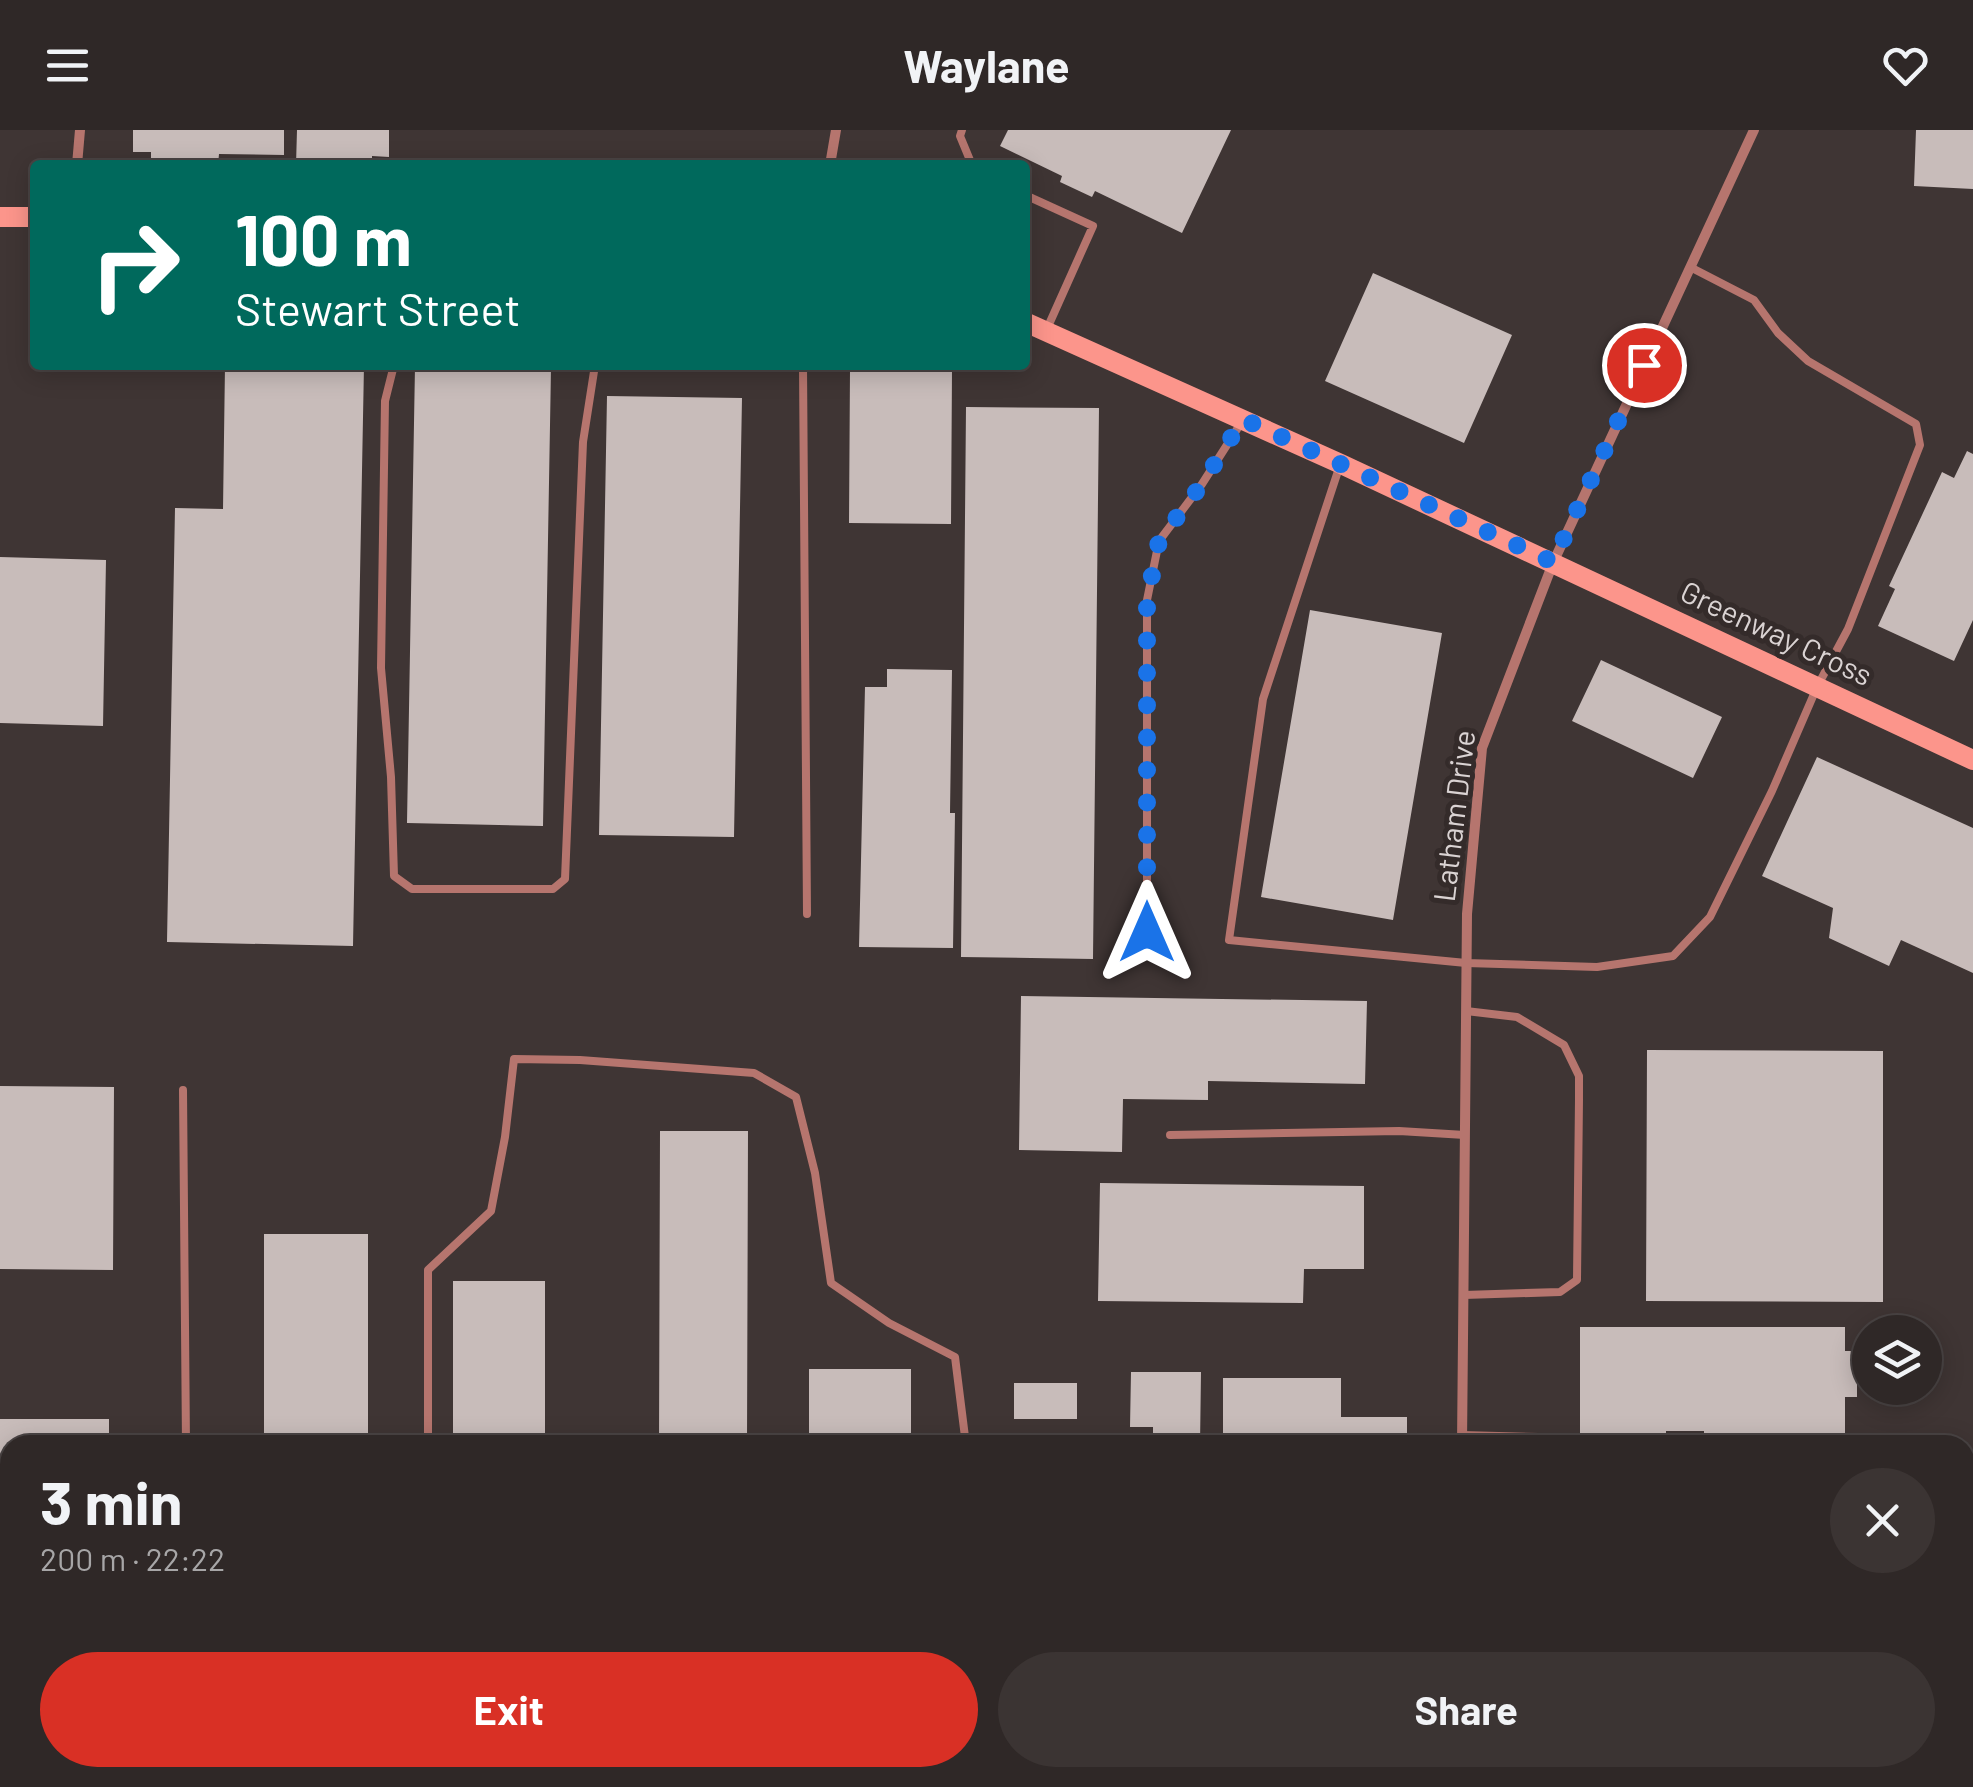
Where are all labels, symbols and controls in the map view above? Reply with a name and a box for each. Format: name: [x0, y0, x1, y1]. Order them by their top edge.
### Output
icon: menu: [40, 38, 95, 93]
text: Waylane: [903, 38, 1070, 92]
icon: heart: [1878, 38, 1933, 93]
text: 100 m: [235, 196, 412, 280]
icon: right: [70, 200, 200, 330]
text: Stewart Street: [235, 281, 521, 335]
pin: [1602, 323, 1687, 408]
icon: arrive: [1617, 338, 1672, 393]
street label: Greenway Cross: [1675, 572, 1878, 692]
street label: Latham Drive: [1425, 728, 1481, 903]
position arrow: [1095, 880, 1199, 984]
map controls: [1852, 1315, 1942, 1405]
button: layers: [1852, 1315, 1942, 1405]
text: 3 min: [40, 1465, 183, 1537]
button: close: [1830, 1468, 1935, 1573]
text: 200 m · 22:22: [40, 1539, 225, 1577]
button: Exit: [40, 1652, 978, 1767]
button: Share: [998, 1652, 1935, 1767]

